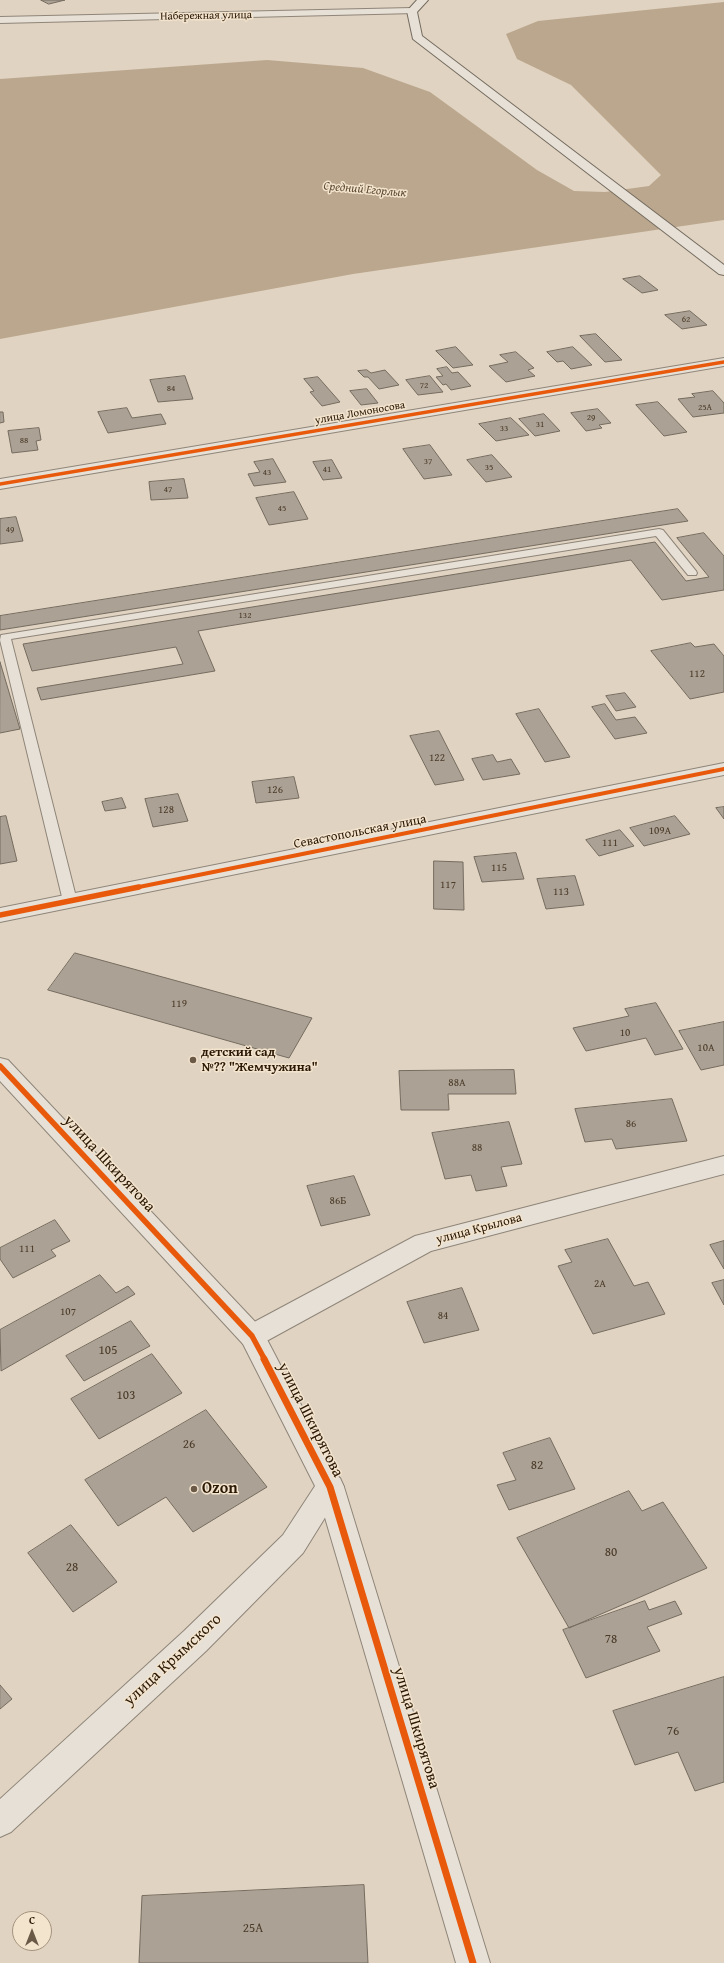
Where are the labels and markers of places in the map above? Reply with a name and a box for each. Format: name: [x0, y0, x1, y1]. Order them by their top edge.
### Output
place label: детский сад №?? "Жемчужина": [201, 1045, 318, 1076]
marker: детский сад №?? "Жемчужина": [188, 1055, 198, 1065]
place label: Ozon: [202, 1479, 238, 1499]
marker: Ozon: [189, 1484, 199, 1494]

